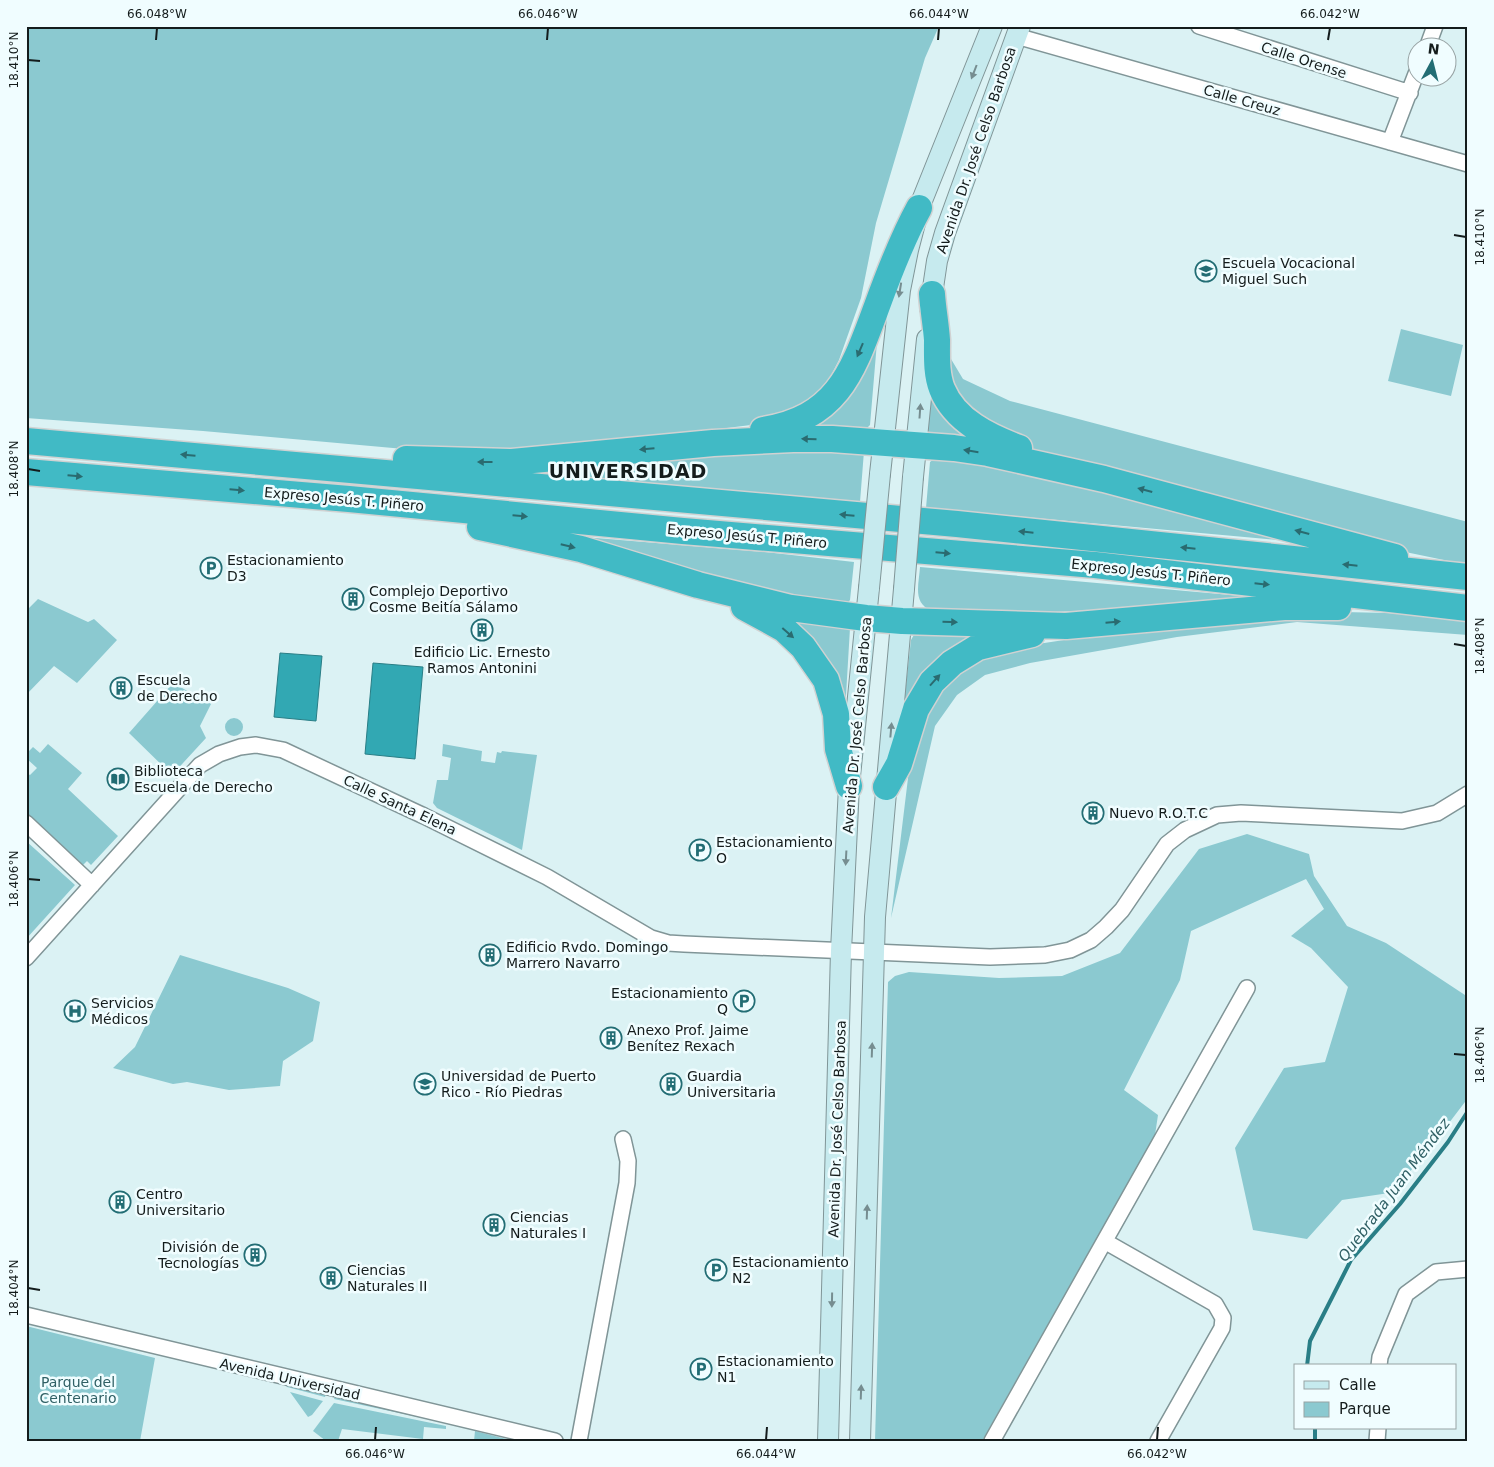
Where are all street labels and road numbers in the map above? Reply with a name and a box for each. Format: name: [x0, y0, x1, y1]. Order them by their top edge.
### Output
street label: Calle Orense: [1259, 39, 1349, 81]
street label: Avenida Dr. José Celso Barbosa: [933, 45, 1019, 255]
street label: Calle Creuz: [1202, 81, 1282, 119]
street label: Expreso Jesús T. Piñero: [263, 484, 425, 514]
street label: Expreso Jesús T. Piñero: [666, 521, 828, 551]
street label: Expreso Jesús T. Piñero: [1070, 556, 1232, 588]
street label: Avenida Dr. José Celso Barbosa: [840, 616, 874, 834]
street label: Calle Santa Elena: [341, 772, 459, 838]
street label: Avenida Dr. José Celso Barbosa: [825, 1020, 849, 1238]
street label: Avenida Universidad: [218, 1355, 362, 1403]

